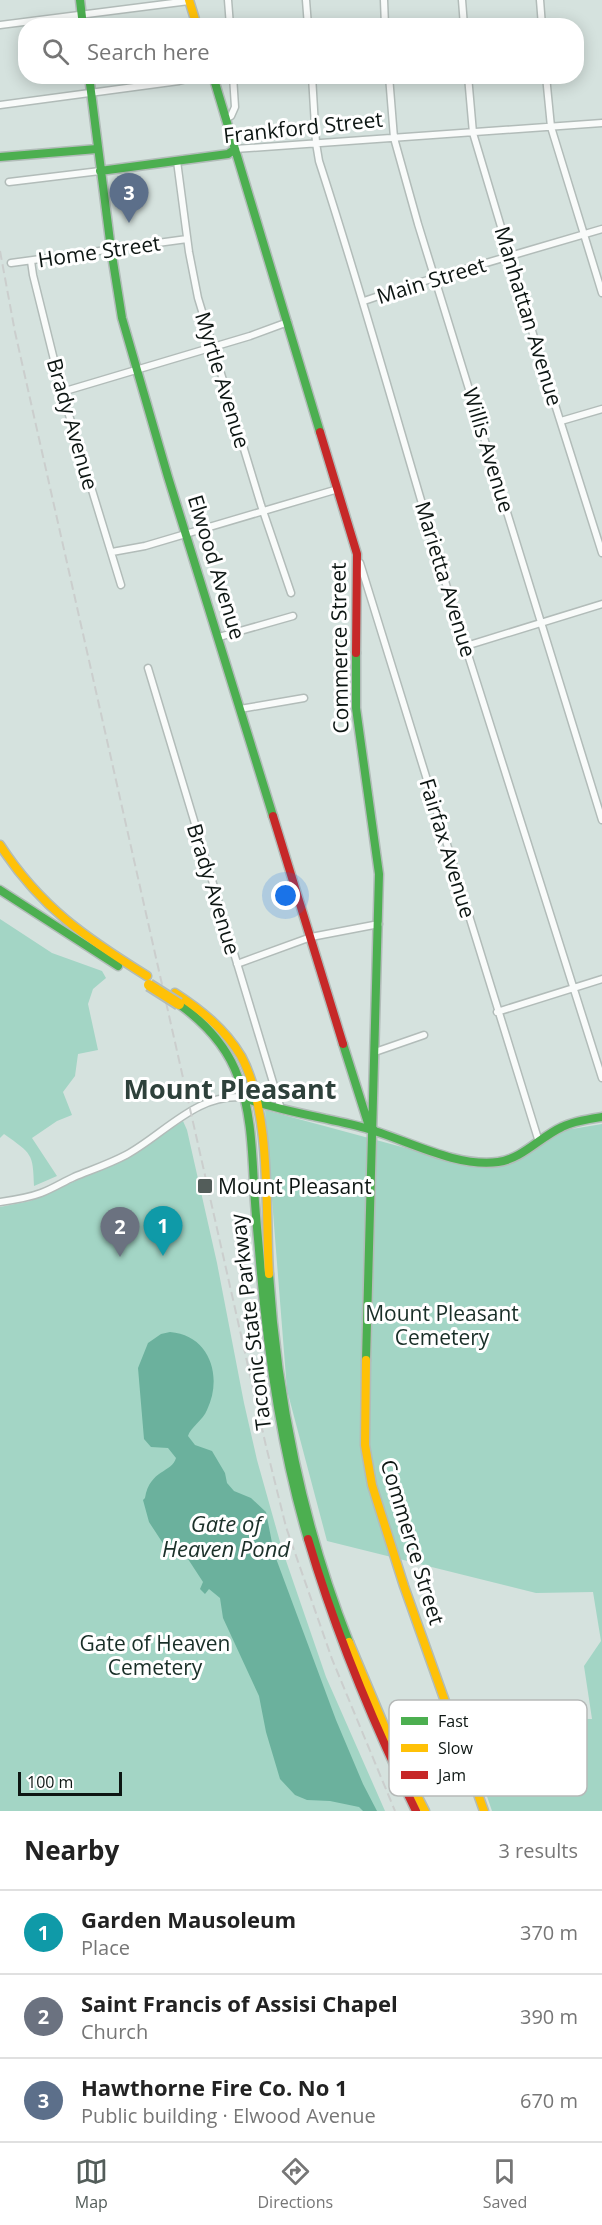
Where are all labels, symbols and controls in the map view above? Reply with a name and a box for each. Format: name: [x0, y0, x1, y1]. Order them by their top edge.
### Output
search box: [18, 18, 584, 84]
icon: search: [39, 35, 72, 68]
text: Search here: [87, 36, 210, 66]
street label: Frankford Street: [222, 105, 384, 149]
pin: 3: [110, 174, 148, 223]
street label: Manhattan Avenue: [488, 223, 570, 409]
street label: Home Street: [36, 229, 162, 273]
street label: Main Street: [373, 250, 489, 310]
street label: Myrtle Avenue: [189, 308, 257, 452]
street label: Brady Avenue: [41, 355, 105, 493]
street label: Willis Avenue: [457, 384, 521, 516]
street label: Elwood Avenue: [182, 491, 252, 643]
street label: Marietta Avenue: [409, 498, 483, 660]
street label: Commerce Street: [324, 562, 354, 734]
street label: Fairfax Avenue: [413, 775, 483, 921]
street label: Brady Avenue: [181, 820, 247, 958]
your location: [271, 881, 300, 910]
district label: Mount Pleasant: [123, 1070, 337, 1107]
place label: Mount Pleasant: [218, 1172, 372, 1200]
marker: Mount Pleasant: [196, 1177, 214, 1195]
pin: 1: [144, 1206, 182, 1256]
pin: 2: [100, 1208, 140, 1257]
street label: Taconic State Parkway: [223, 1212, 277, 1432]
park label: Mount Pleasant Cemetery: [365, 1299, 519, 1351]
street label: Commerce Street: [375, 1456, 451, 1628]
water label: Gate of Heaven Pond: [162, 1508, 291, 1563]
park label: Gate of Heaven Cemetery: [80, 1629, 230, 1681]
legend: [389, 1700, 587, 1796]
text: Fast: [438, 1710, 469, 1732]
text: Slow: [438, 1737, 473, 1759]
text: Jam: [436, 1764, 466, 1786]
scale bar: [18, 1769, 122, 1796]
text: 100 m: [27, 1771, 73, 1793]
text: Nearby: [24, 1832, 119, 1868]
text: 3 results: [498, 1837, 578, 1864]
text: Garden Mausoleum: [81, 1904, 296, 1934]
text: 1: [38, 1919, 49, 1946]
text: 370 m: [520, 1919, 578, 1946]
text: Place: [81, 1934, 130, 1961]
text: Saint Francis of Assisi Chapel: [81, 1988, 398, 2018]
text: 2: [38, 2003, 49, 2030]
text: 390 m: [520, 2003, 578, 2030]
text: Church: [81, 2018, 148, 2045]
text: Hawthorne Fire Co. No 1: [81, 2072, 348, 2102]
text: 3: [38, 2087, 49, 2114]
text: 670 m: [520, 2087, 578, 2114]
text: Public building · Elwood Avenue: [81, 2102, 376, 2129]
tab: Map: [75, 2155, 108, 2213]
tab: Directions: [257, 2155, 333, 2213]
tab: Saved: [483, 2155, 527, 2213]

